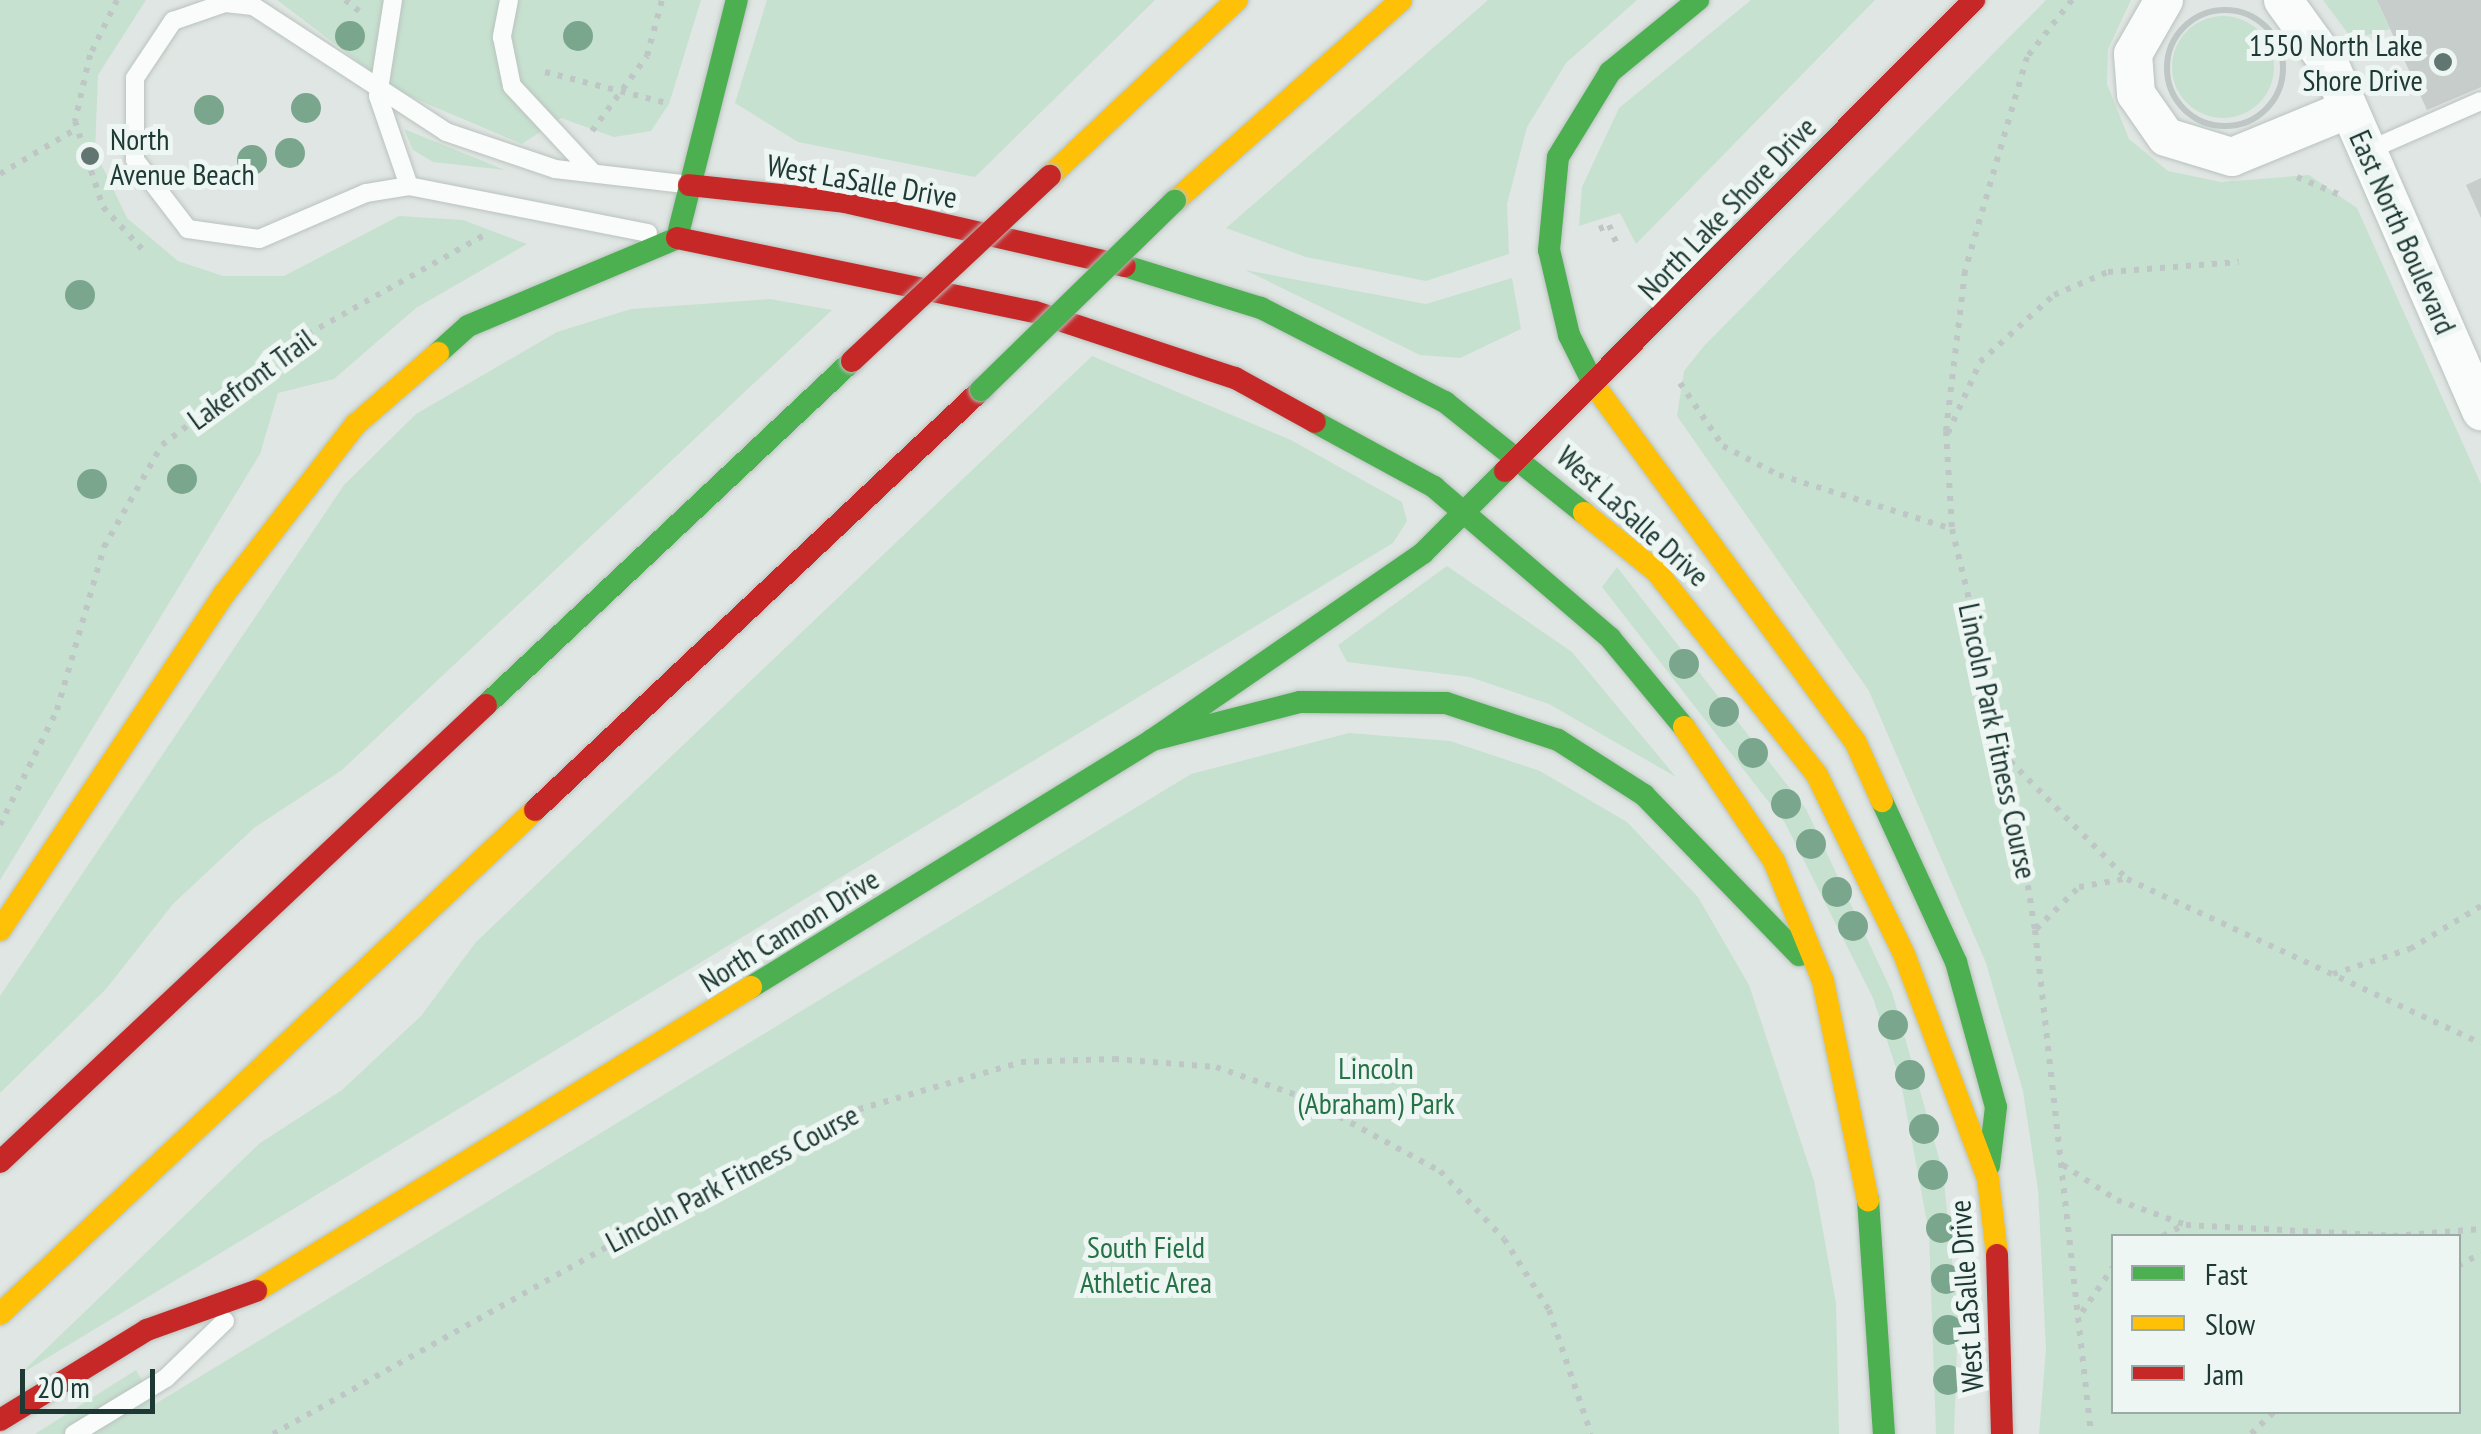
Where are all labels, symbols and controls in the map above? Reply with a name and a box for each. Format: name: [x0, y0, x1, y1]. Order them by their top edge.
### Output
place label: 1550 North Lake Shore Drive: [2249, 27, 2423, 98]
marker: 1550 North Lake Shore Drive: [2432, 51, 2454, 73]
street label: North Lake Shore Drive: [1631, 109, 1823, 307]
place label: North Avenue Beach: [110, 121, 255, 192]
street label: East North Boulevard: [2342, 125, 2464, 339]
marker: North Avenue Beach: [79, 145, 101, 167]
street label: West LaSalle Drive: [764, 147, 960, 215]
street label: Lakefront Trail: [180, 321, 322, 437]
street label: West LaSalle Drive: [1549, 438, 1717, 594]
street label: Lincoln Park Fitness Course: [1951, 599, 2045, 883]
street label: North Cannon Drive: [693, 861, 885, 999]
park label: Lincoln (Abraham) Park: [1297, 1050, 1455, 1120]
street label: Lincoln Park Fitness Course: [599, 1096, 865, 1260]
street label: West LaSalle Drive: [1941, 1199, 1991, 1393]
park label: South Field Athletic Area: [1079, 1229, 1213, 1300]
legend: [2111, 1234, 2461, 1414]
text: Fast: [2205, 1254, 2248, 1293]
text: Slow: [2205, 1304, 2255, 1343]
scale bar: [25, 1349, 160, 1411]
text: Jam: [2205, 1354, 2244, 1393]
text: 20 m: [37, 1367, 90, 1406]

